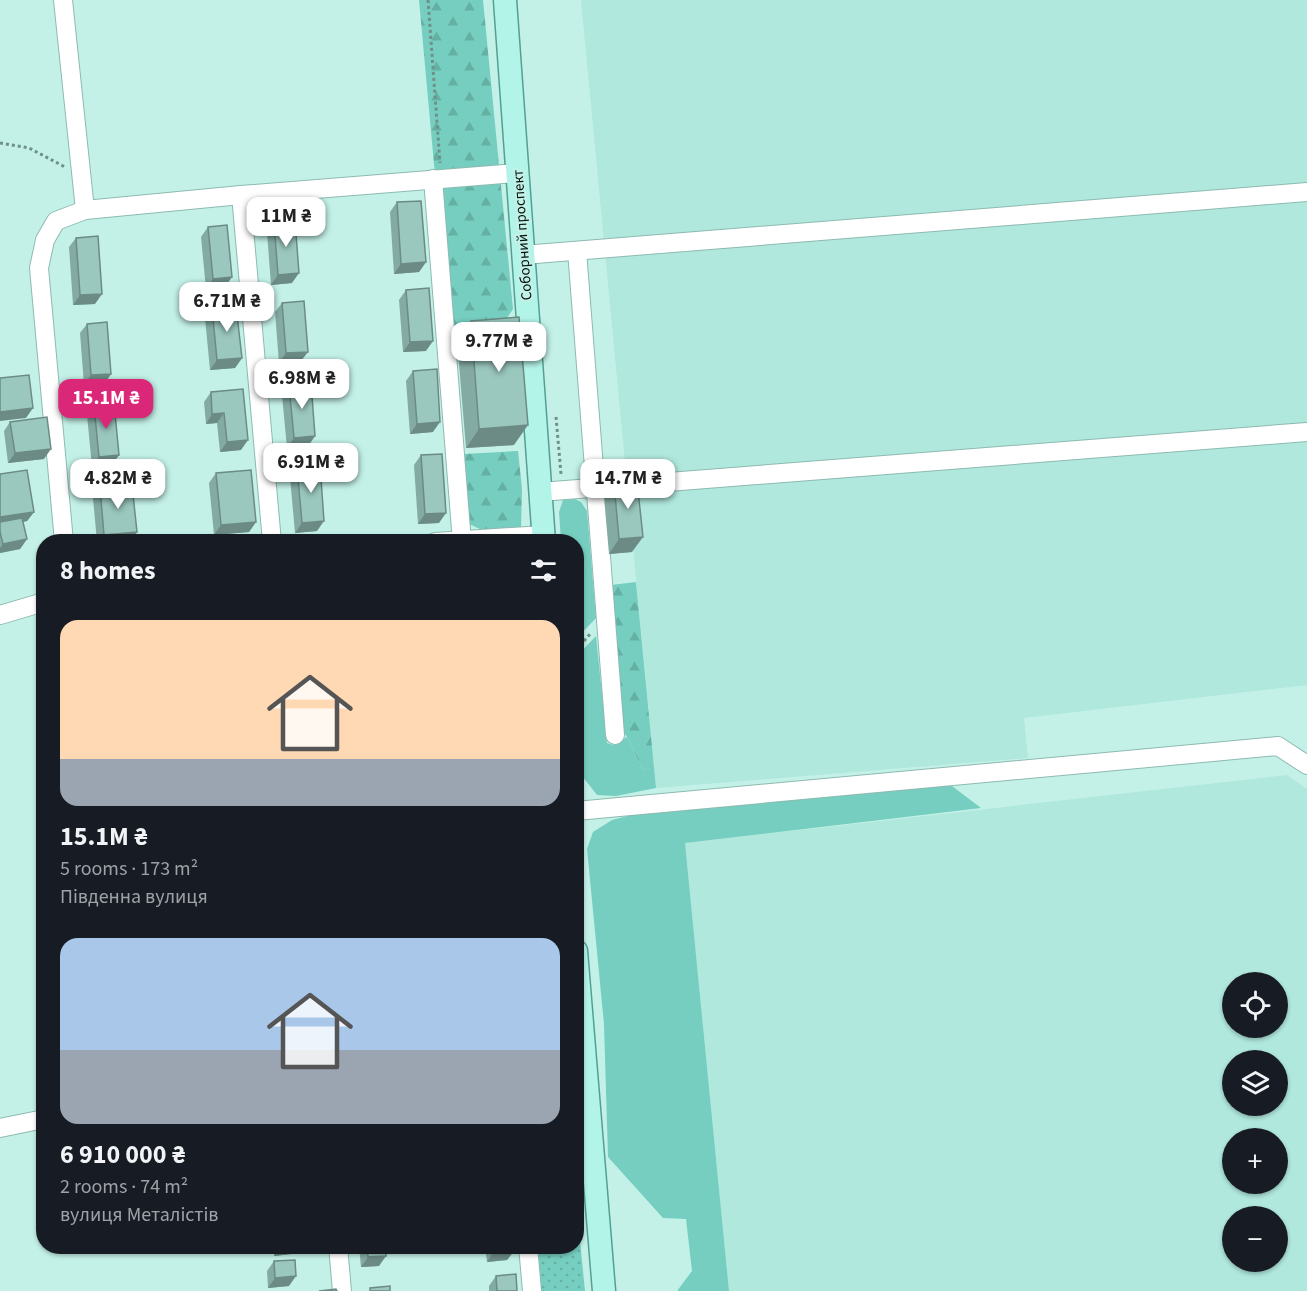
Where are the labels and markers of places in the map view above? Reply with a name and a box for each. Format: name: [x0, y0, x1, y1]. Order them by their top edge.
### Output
pin: 11M ₴: [244, 197, 328, 248]
pin: 6.71M ₴: [172, 282, 282, 333]
pin: 9.77M ₴: [444, 322, 554, 373]
pin: 6.98M ₴: [247, 359, 357, 410]
pin: 15.1M ₴: [51, 379, 161, 430]
pin: 6.91M ₴: [256, 443, 366, 494]
pin: 4.82M ₴: [63, 459, 173, 510]
pin: 14.7M ₴: [573, 459, 683, 510]

